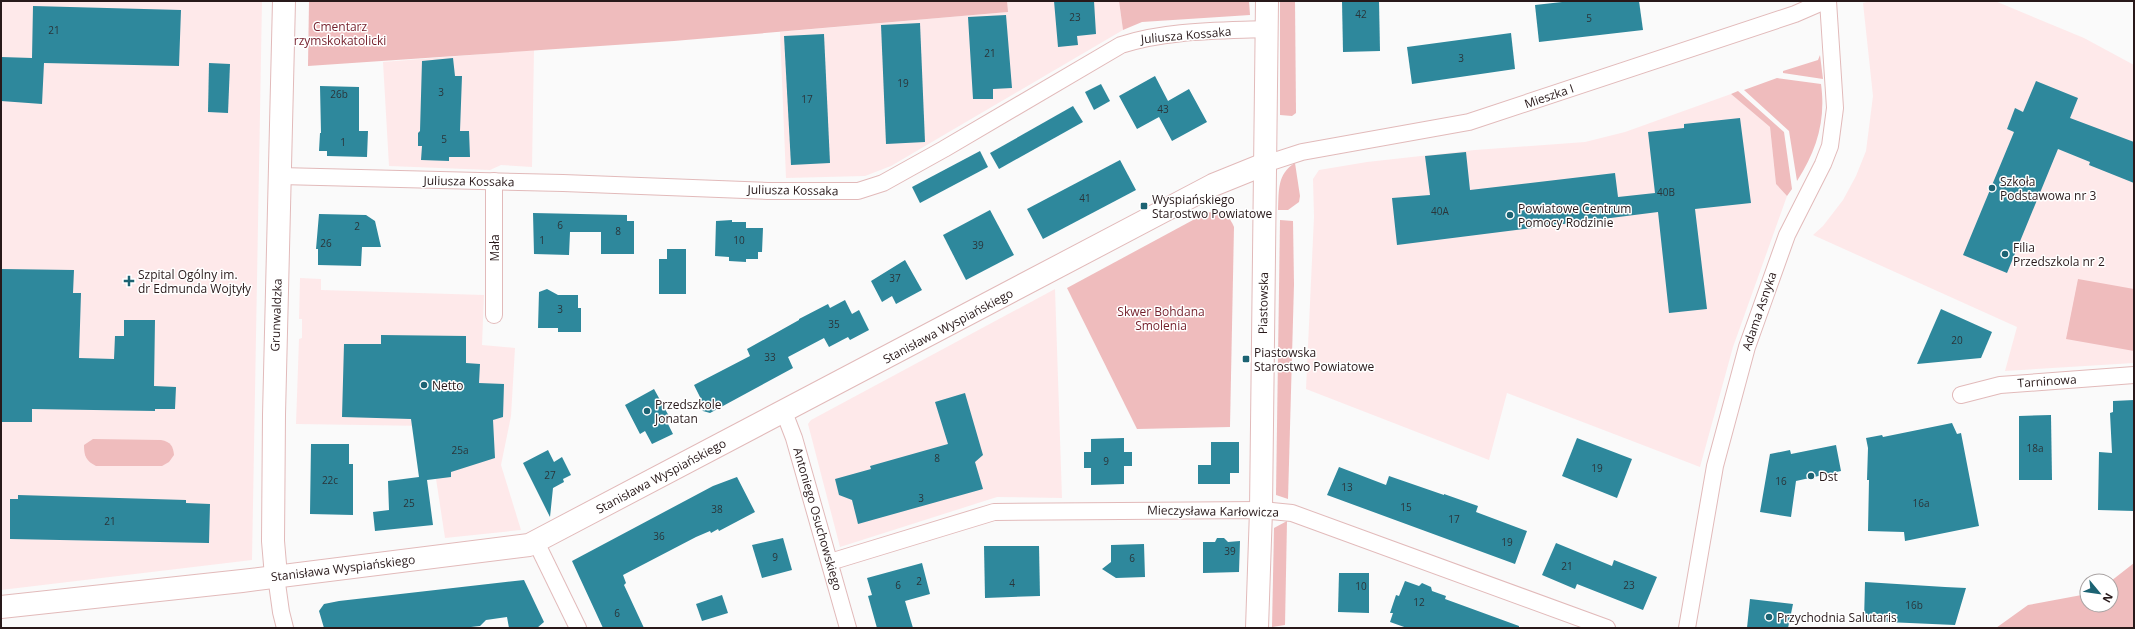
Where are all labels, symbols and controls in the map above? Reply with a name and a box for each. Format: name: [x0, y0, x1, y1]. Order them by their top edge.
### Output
house number: 42: [1355, 7, 1367, 21]
house number: 23: [1069, 10, 1081, 24]
house number: 5: [1586, 11, 1592, 25]
park label: Cmentarz rzymskokatolicki: [294, 18, 386, 49]
house number: 21: [48, 23, 60, 37]
street label: Juliusza Kossaka: [1139, 23, 1232, 48]
house number: 21: [984, 46, 996, 60]
house number: 3: [1458, 51, 1464, 65]
house number: 19: [897, 76, 909, 90]
street label: Mieszka I: [1522, 80, 1576, 112]
house number: 3: [438, 85, 444, 99]
house number: 26b: [330, 87, 348, 101]
house number: 17: [801, 92, 813, 106]
house number: 43: [1157, 102, 1169, 116]
house number: 5: [441, 132, 447, 146]
house number: 1: [340, 135, 346, 149]
street label: Juliusza Kossaka: [422, 172, 515, 190]
place label: Szkoła Podstawowa nr 3: [2000, 173, 2096, 204]
street label: Juliusza Kossaka: [746, 181, 839, 199]
marker: Szkoła Podstawowa nr 3: [1987, 183, 1997, 193]
house number: 40B: [1657, 185, 1675, 199]
house number: 41: [1079, 191, 1091, 205]
place label: Wyspiańskiego Starostwo Powiatowe: [1152, 191, 1273, 222]
place label: Powiatowe Centrum Pomocy Rodzinie: [1518, 200, 1631, 231]
marker: Wyspiańskiego Starostwo Powiatowe: [1139, 201, 1149, 211]
house number: 40A: [1431, 204, 1450, 218]
marker: Powiatowe Centrum Pomocy Rodzinie: [1505, 210, 1515, 220]
house number: 6: [557, 218, 563, 232]
house number: 2: [354, 219, 360, 233]
house number: 8: [615, 224, 621, 238]
house number: 1: [539, 233, 545, 247]
house number: 10: [733, 233, 745, 247]
street label: Mała: [486, 234, 503, 262]
house number: 26: [320, 236, 332, 250]
house number: 39: [972, 238, 984, 252]
place label: Filia Przedszkola nr 2: [2013, 239, 2105, 270]
marker: Filia Przedszkola nr 2: [2000, 249, 2010, 259]
place label: Szpital Ogólny im. dr Edmunda Wojtyły: [138, 266, 252, 297]
street label: Adama Asnyka: [1738, 269, 1780, 353]
house number: 37: [889, 271, 901, 285]
street label: Piastowska: [1254, 272, 1272, 334]
marker: Szpital Ogólny im. dr Edmunda Wojtyły: [123, 275, 135, 287]
street label: Grunwaldzka: [266, 278, 286, 352]
street label: Stanisława Wyspiańskiego: [880, 284, 1016, 368]
house number: 3: [557, 302, 563, 316]
park label: Skwer Bohdana Smolenia: [1117, 303, 1205, 334]
house number: 35: [828, 317, 840, 331]
house number: 20: [1951, 333, 1963, 347]
place label: Piastowska Starostwo Powiatowe: [1254, 344, 1375, 375]
house number: 33: [764, 350, 776, 364]
marker: Piastowska Starostwo Powiatowe: [1241, 354, 1251, 364]
street label: Tarninowa: [2017, 370, 2077, 392]
place label: Netto: [432, 377, 464, 394]
marker: Netto: [419, 380, 429, 390]
place label: Przedszkole Jonatan: [654, 396, 722, 427]
marker: Przedszkole Jonatan: [642, 406, 652, 416]
street label: Stanisława Wyspiańskiego: [593, 434, 729, 518]
house number: 18a: [2027, 441, 2044, 455]
house number: 25a: [452, 443, 469, 457]
street label: Antoniego Osuchowskiego: [789, 446, 847, 592]
house number: 8: [934, 451, 940, 465]
house number: 9: [1103, 454, 1109, 468]
house number: 19: [1591, 461, 1603, 475]
house number: 27: [544, 468, 556, 482]
place label: Dst: [1819, 468, 1838, 485]
marker: Dst: [1806, 471, 1816, 481]
house number: 22c: [322, 473, 338, 487]
house number: 16: [1775, 474, 1787, 488]
house number: 13: [1341, 480, 1353, 494]
house number: 3: [918, 491, 924, 505]
house number: 25: [403, 496, 415, 510]
house number: 16a: [1913, 496, 1930, 510]
house number: 15: [1400, 500, 1412, 514]
street label: Mieczysława Karłowicza: [1147, 501, 1279, 521]
house number: 38: [711, 502, 723, 516]
house number: 17: [1448, 512, 1460, 526]
house number: 21: [104, 514, 116, 528]
house number: 36: [653, 529, 665, 543]
house number: 19: [1501, 535, 1513, 549]
house number: 39: [1224, 544, 1236, 558]
house number: 9: [772, 550, 778, 564]
street label: Stanisława Wyspiańskiego: [270, 551, 416, 585]
house number: 6: [1129, 551, 1135, 565]
house number: 21: [1561, 559, 1573, 573]
north arrow: [2079, 573, 2119, 613]
house number: 2: [916, 574, 922, 588]
house number: 4: [1009, 576, 1015, 590]
house number: 6: [895, 578, 901, 592]
house number: 23: [1623, 578, 1635, 592]
house number: 10: [1355, 579, 1367, 593]
text: N: [2099, 591, 2117, 606]
house number: 12: [1413, 595, 1425, 609]
house number: 16b: [1905, 598, 1923, 612]
house number: 6: [614, 606, 620, 620]
place label: Przychodnia Salutaris: [1777, 609, 1897, 626]
marker: Przychodnia Salutaris: [1764, 612, 1774, 622]

